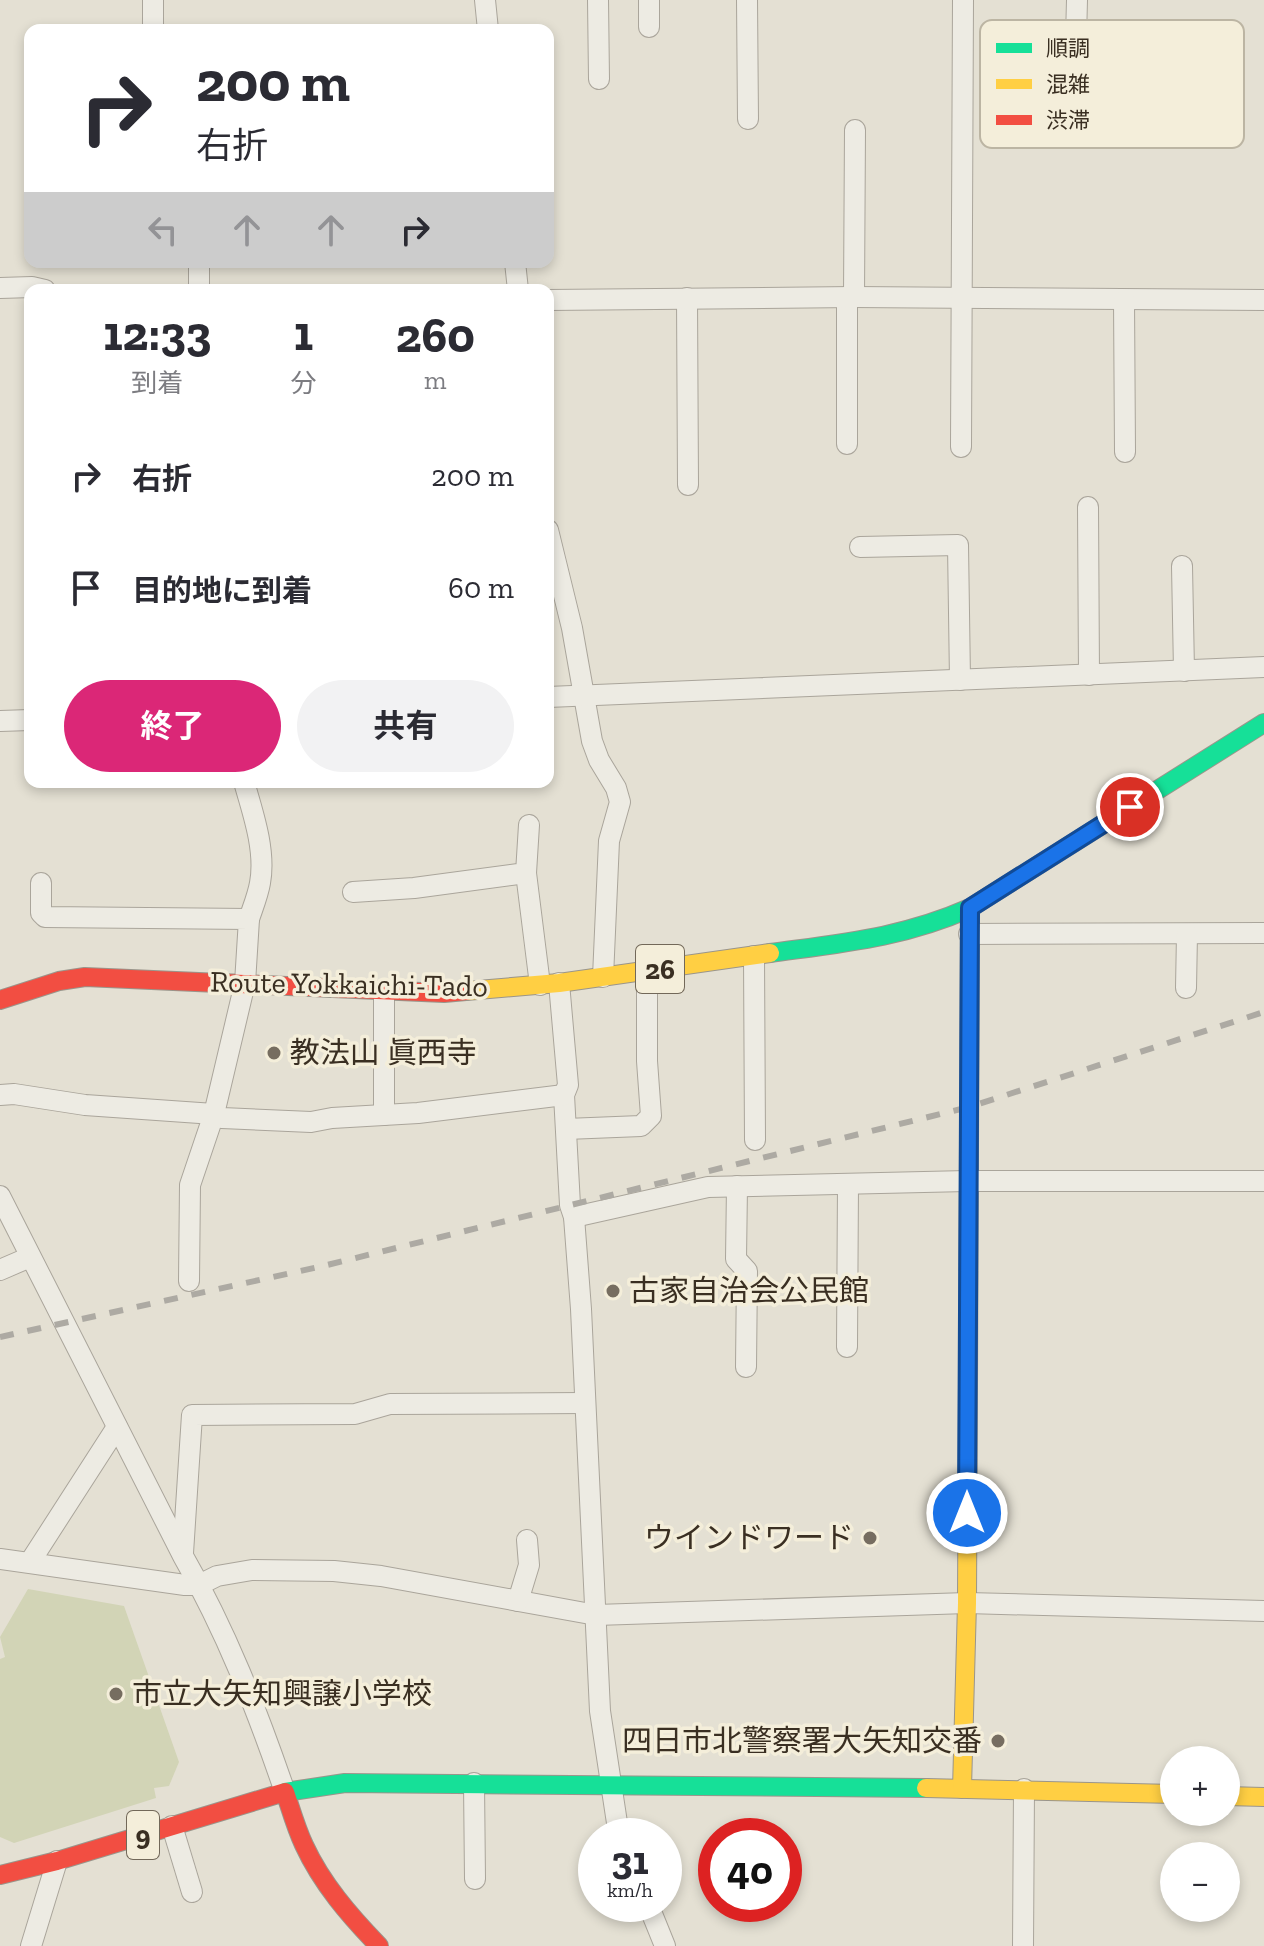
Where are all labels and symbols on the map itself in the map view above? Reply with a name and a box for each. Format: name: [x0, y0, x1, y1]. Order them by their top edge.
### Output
legend: [980, 20, 1244, 148]
text: 順調: [1046, 35, 1090, 62]
text: 混雑: [1046, 71, 1090, 98]
text: 渋滞: [1046, 107, 1090, 134]
pin: [1096, 773, 1164, 841]
road number: 26: [636, 945, 684, 993]
street label: Route Yokkaichi-Tado: [210, 964, 488, 1004]
place label: 教法山 眞西寺: [290, 1035, 477, 1071]
marker: 教法山 眞西寺: [265, 1044, 283, 1062]
place label: 古家自治会公民館: [629, 1273, 869, 1309]
marker: 古家自治会公民館: [604, 1282, 622, 1300]
position arrow: [925, 1471, 1009, 1555]
place label: ウインドワード: [644, 1520, 854, 1556]
marker: ウインドワード: [861, 1529, 879, 1547]
place label: 市立大矢知興譲小学校: [132, 1676, 432, 1712]
marker: 市立大矢知興譲小学校: [107, 1685, 125, 1703]
place label: 四日市北警察署大矢知交番: [622, 1723, 982, 1759]
marker: 四日市北警察署大矢知交番: [989, 1732, 1007, 1750]
road number: 9: [127, 1811, 159, 1859]
speed limit sign: 40: [698, 1818, 802, 1922]

